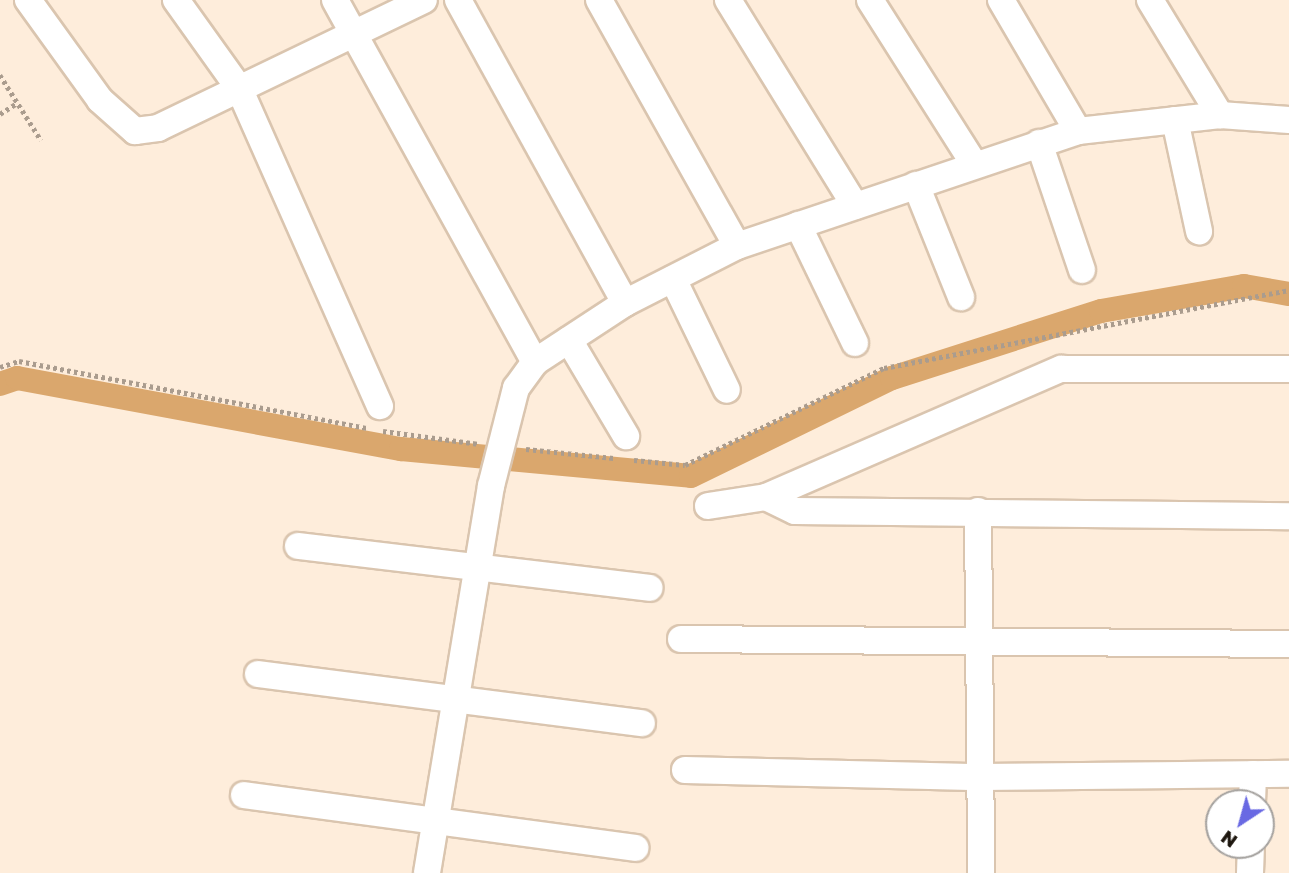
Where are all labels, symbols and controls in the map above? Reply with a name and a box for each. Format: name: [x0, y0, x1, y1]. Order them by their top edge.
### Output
north arrow: [1205, 789, 1275, 859]
text: N: [1216, 826, 1241, 853]

